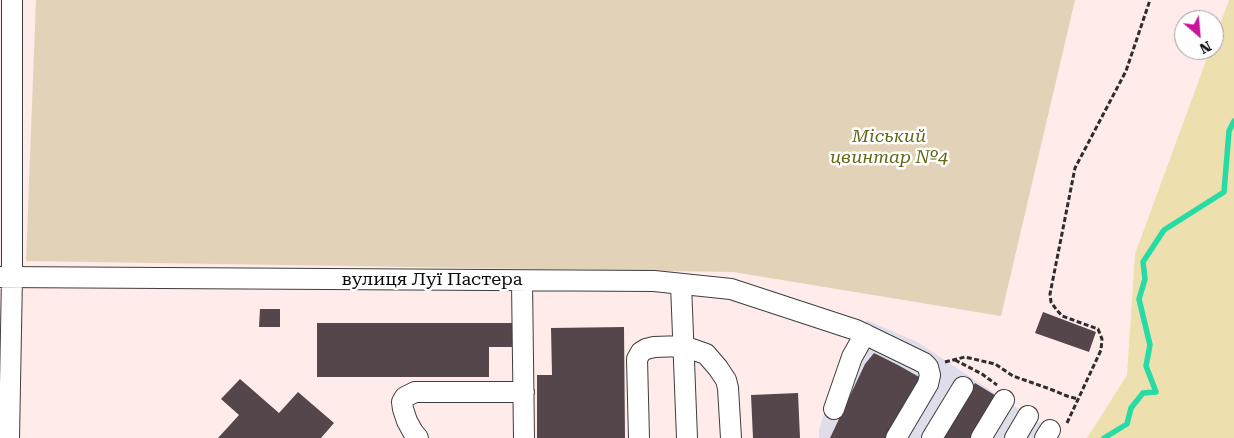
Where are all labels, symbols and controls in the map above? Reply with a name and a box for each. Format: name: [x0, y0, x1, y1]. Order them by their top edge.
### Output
north arrow: [1174, 10, 1224, 60]
text: N: [1197, 38, 1214, 57]
park label: Міський цвинтар №4: [830, 126, 948, 168]
street label: вулиця Луї Пастера: [342, 269, 522, 291]

